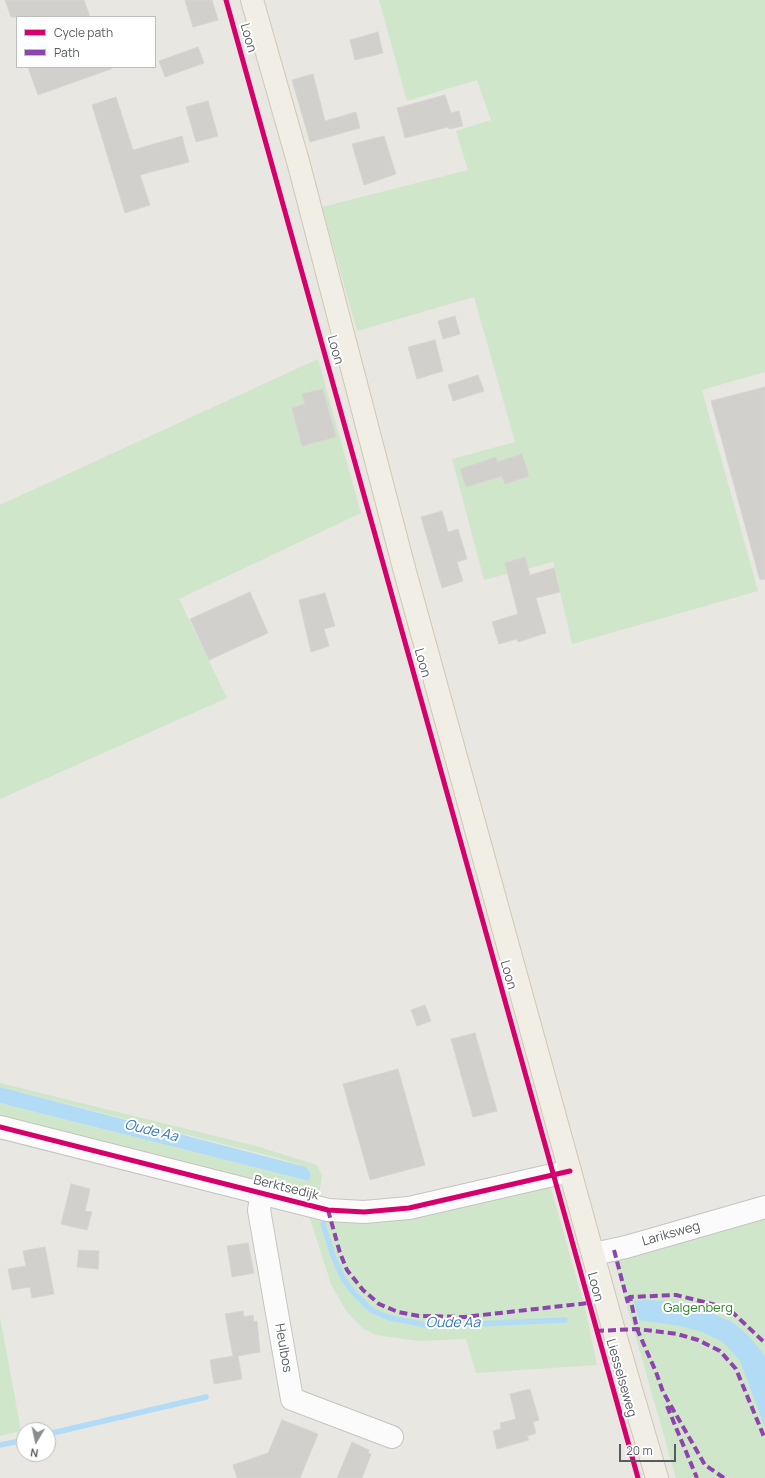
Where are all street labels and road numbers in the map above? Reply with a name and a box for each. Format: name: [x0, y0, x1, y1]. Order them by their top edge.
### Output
street label: Loon: [236, 22, 260, 54]
street label: Loon: [323, 334, 347, 366]
street label: Loon: [410, 647, 434, 679]
street label: Loon: [496, 959, 520, 991]
street label: Berktsedijk: [252, 1172, 320, 1204]
street label: Lariksweg: [640, 1218, 702, 1250]
street label: Loon: [584, 1271, 606, 1303]
street label: Heulbos: [271, 1322, 295, 1374]
street label: Liesselseweg: [602, 1337, 640, 1419]

